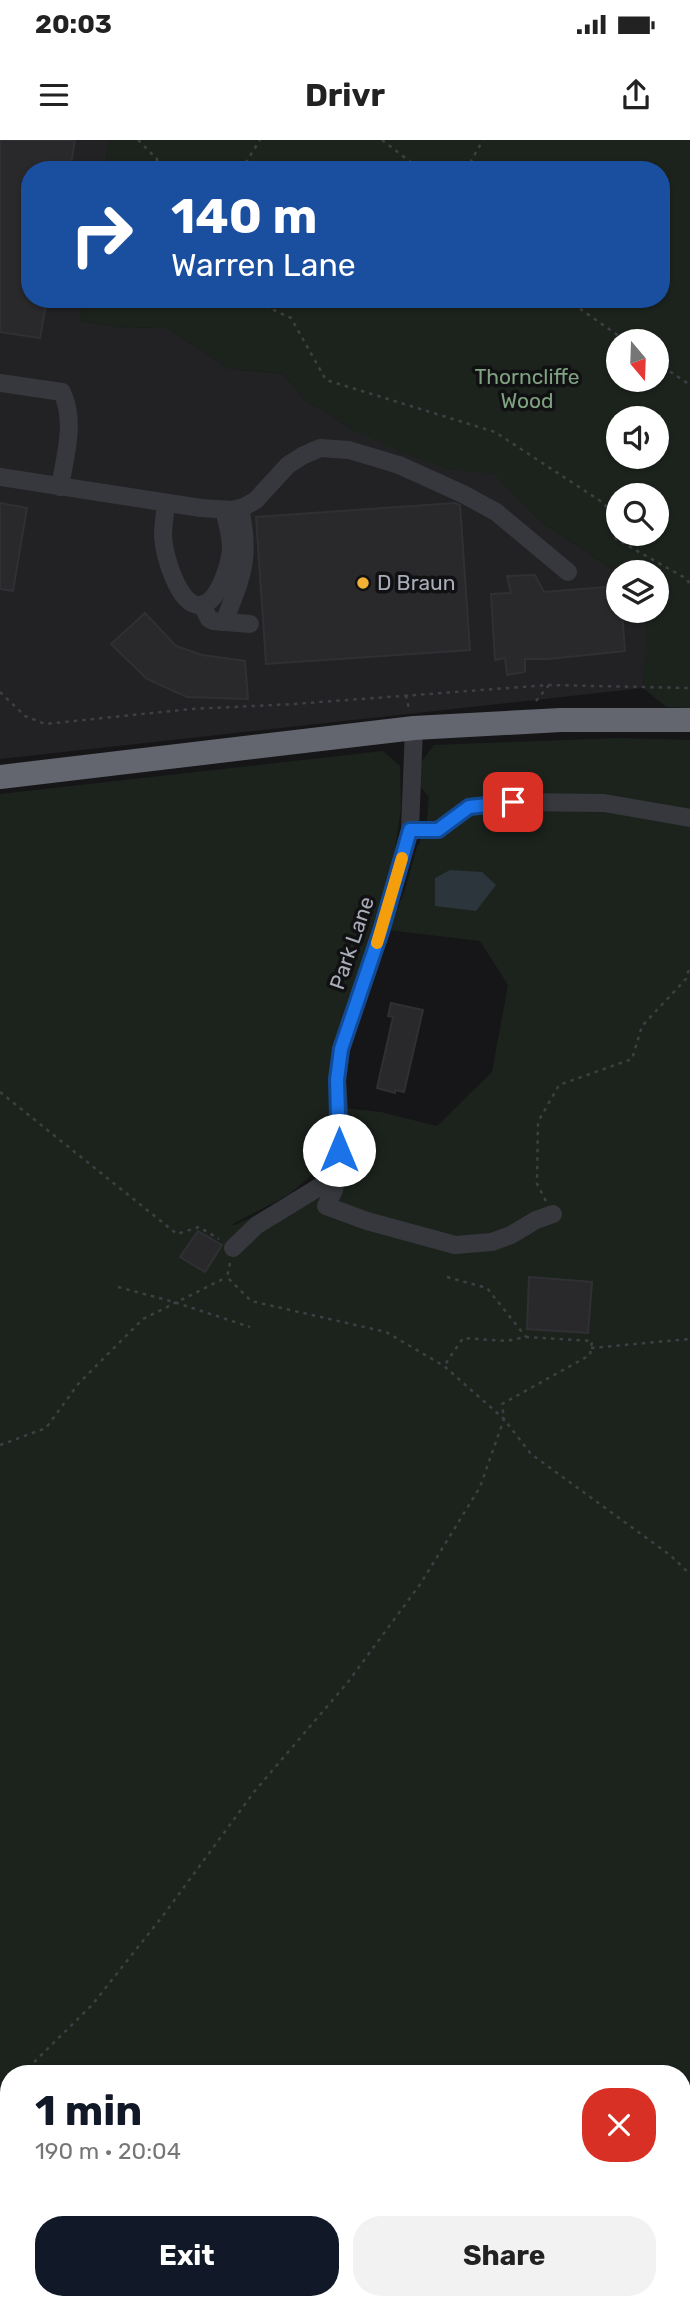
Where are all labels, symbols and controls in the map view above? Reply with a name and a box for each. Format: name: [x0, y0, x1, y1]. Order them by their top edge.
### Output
text: 20:03: [35, 9, 112, 40]
icon: menu: [35, 76, 73, 114]
text: Drivr: [305, 76, 385, 114]
icon: share: [617, 76, 655, 114]
text: 140 m: [171, 187, 317, 245]
icon: right: [56, 189, 147, 280]
text: Warren Lane: [171, 246, 356, 284]
north arrow: [606, 329, 668, 392]
map controls: [606, 329, 669, 623]
park label: Thorncliffe Wood: [474, 364, 580, 413]
button: sound: [606, 406, 669, 469]
button: search: [606, 483, 669, 546]
button: layers: [606, 560, 669, 623]
place label: D Braun: [377, 570, 455, 595]
marker: D Braun: [355, 575, 371, 591]
pin: [483, 772, 543, 832]
icon: arrive: [494, 783, 532, 821]
street label: Park Lane: [324, 893, 379, 993]
position arrow: [302, 1113, 376, 1187]
text: 1 min: [35, 2086, 142, 2136]
button: close: [582, 2088, 656, 2162]
text: 190 m · 20:04: [35, 2137, 181, 2165]
button: Exit: [35, 2216, 339, 2296]
button: Share: [353, 2216, 656, 2296]

